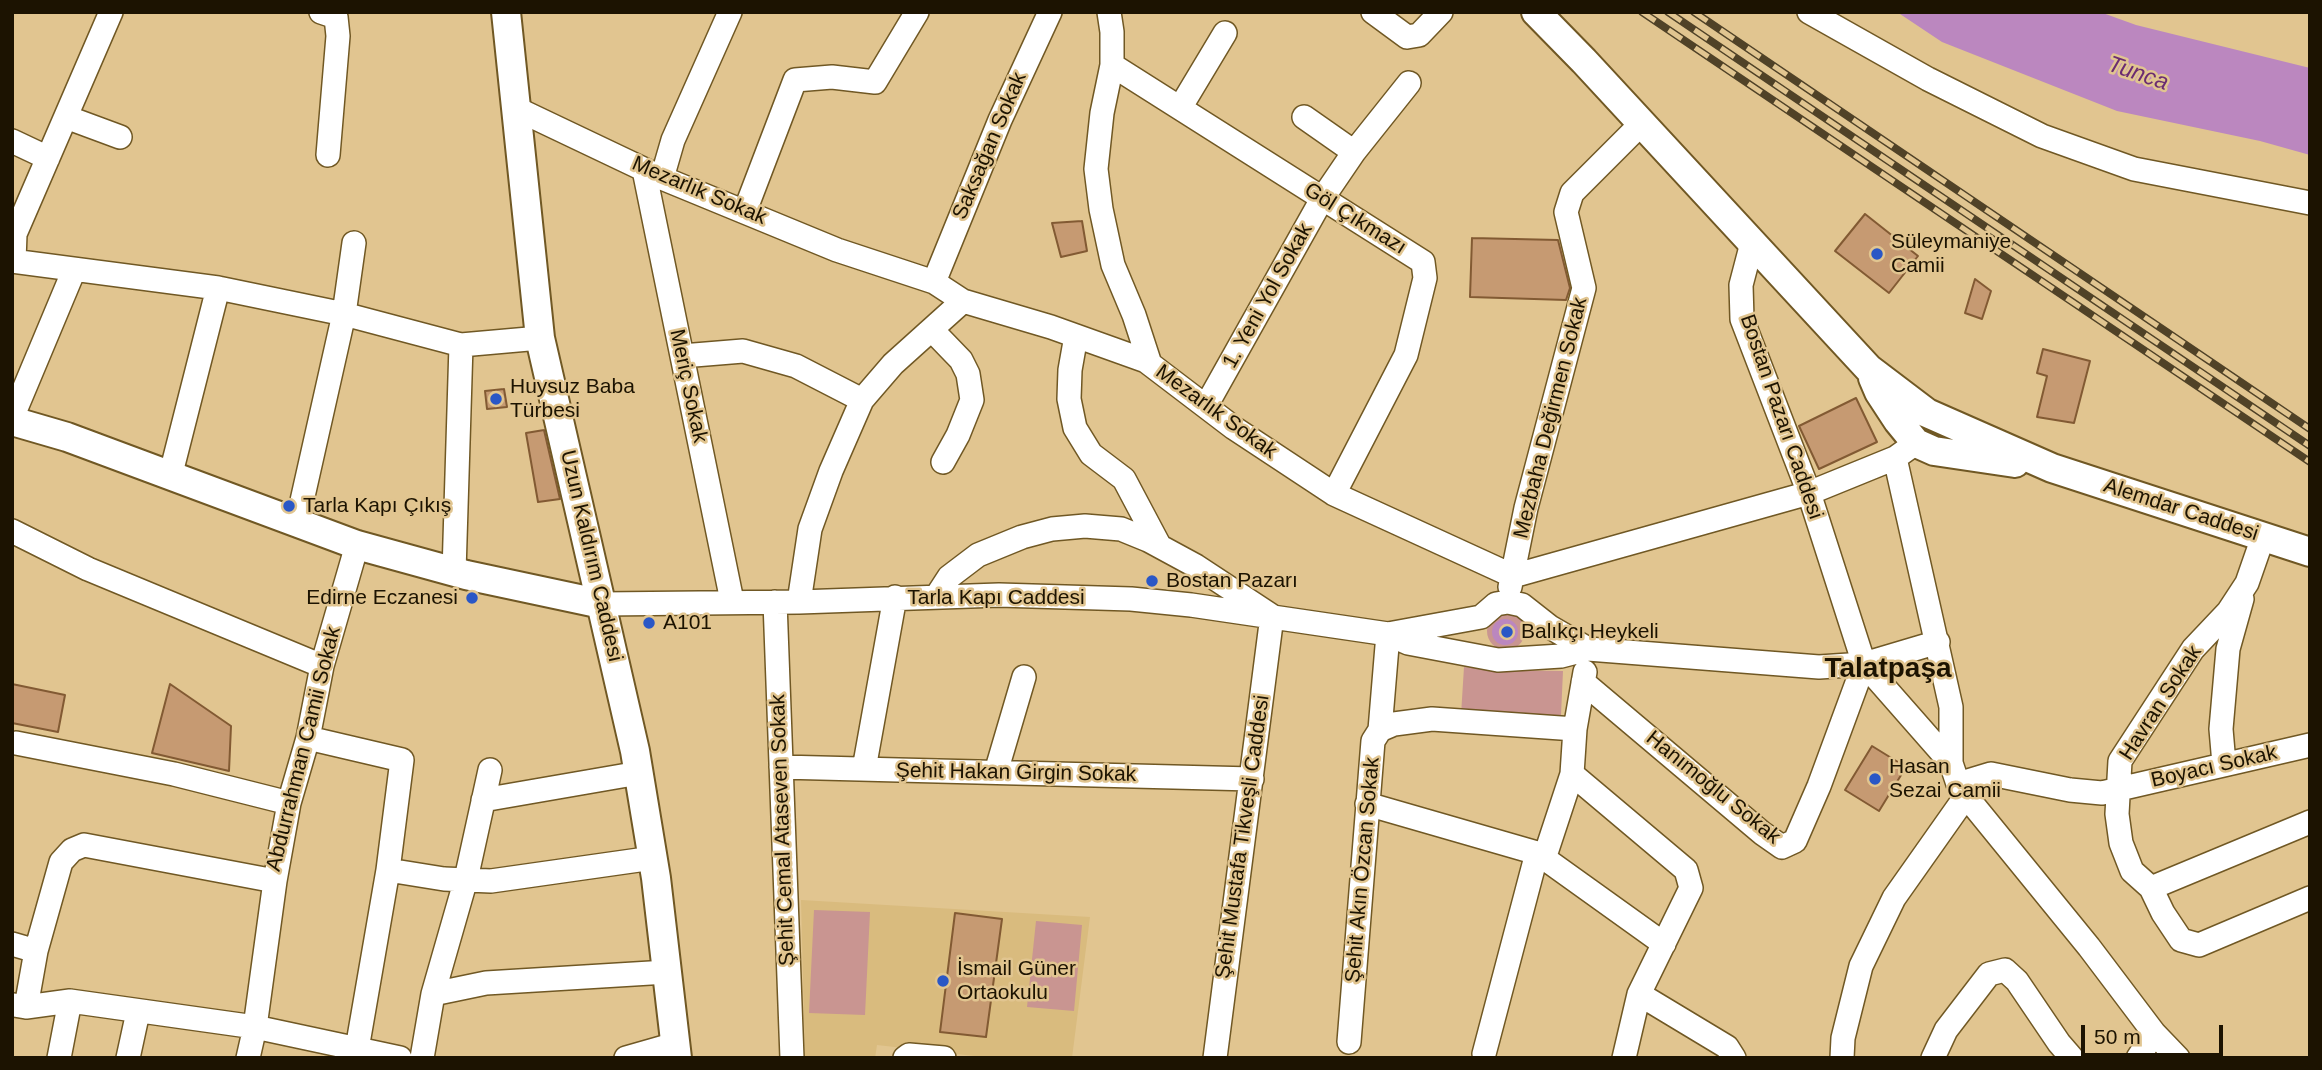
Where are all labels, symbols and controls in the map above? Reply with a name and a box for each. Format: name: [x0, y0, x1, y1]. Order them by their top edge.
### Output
water label: Tunca: [2104, 51, 2172, 97]
street label: Saksağan Sokak: [948, 69, 1032, 223]
street label: Mezarlık Sokak: [628, 151, 770, 231]
street label: Göl Çıkmazı: [1299, 178, 1411, 260]
street label: 1. Yeni Yol Sokak: [1218, 219, 1318, 373]
place label: Süleymaniye Camii: [1891, 229, 2011, 279]
marker: Süleymaniye Camii: [1869, 246, 1885, 262]
street label: Mezbaha Değirmen Sokak: [1509, 295, 1593, 541]
street label: Bostan Pazarı Caddesi: [1734, 311, 1828, 523]
street label: Meriç Sokak: [664, 327, 712, 445]
street label: Mezarlık Sokak: [1151, 360, 1281, 464]
place label: Huysuz Baba Türbesi: [510, 374, 635, 424]
marker: Huysuz Baba Türbesi: [488, 391, 504, 407]
street label: Uzun Kaldırım Caddesi: [554, 448, 628, 664]
street label: Alemdar Caddesi: [2101, 473, 2261, 547]
place label: Tarla Kapı Çıkış: [303, 493, 451, 519]
marker: Tarla Kapı Çıkış: [281, 498, 297, 514]
place label: Bostan Pazarı: [1166, 568, 1298, 594]
marker: Bostan Pazarı: [1144, 573, 1160, 589]
place label: Edirne Eczanesi: [306, 585, 458, 611]
street label: Tarla Kapı Caddesi: [907, 585, 1085, 611]
marker: Edirne Eczanesi: [464, 590, 480, 606]
place label: A101: [663, 610, 712, 636]
marker: A101: [641, 615, 657, 631]
place label: Balıkçı Heykeli: [1521, 619, 1659, 645]
street label: Abdurrahman Camii Sokak: [261, 624, 347, 874]
marker: Balıkçı Heykeli: [1499, 624, 1515, 640]
street label: Havran Sokak: [2115, 641, 2207, 765]
district label: Talatpaşa: [1824, 652, 1952, 686]
street label: Şehit Mustafa Tikveşli Caddesi: [1211, 693, 1275, 981]
street label: Şehit Cemal Ataseven Sokak: [766, 694, 800, 966]
street label: Hanımoğlu Sokak: [1641, 726, 1785, 850]
street label: Boyacı Sokak: [2149, 740, 2279, 794]
place label: Hasan Sezai Camii: [1889, 754, 2001, 804]
street label: Şehit Akın Özcan Sokak: [1341, 756, 1385, 984]
street label: Şehit Hakan Girgin Sokak: [896, 758, 1136, 788]
marker: Hasan Sezai Camii: [1867, 771, 1883, 787]
place label: İsmail Güner Ortaokulu: [957, 956, 1076, 1006]
marker: İsmail Güner Ortaokulu: [935, 973, 951, 989]
scale bar: [2084, 1010, 2226, 1054]
text: 50 m: [2094, 1025, 2141, 1048]

